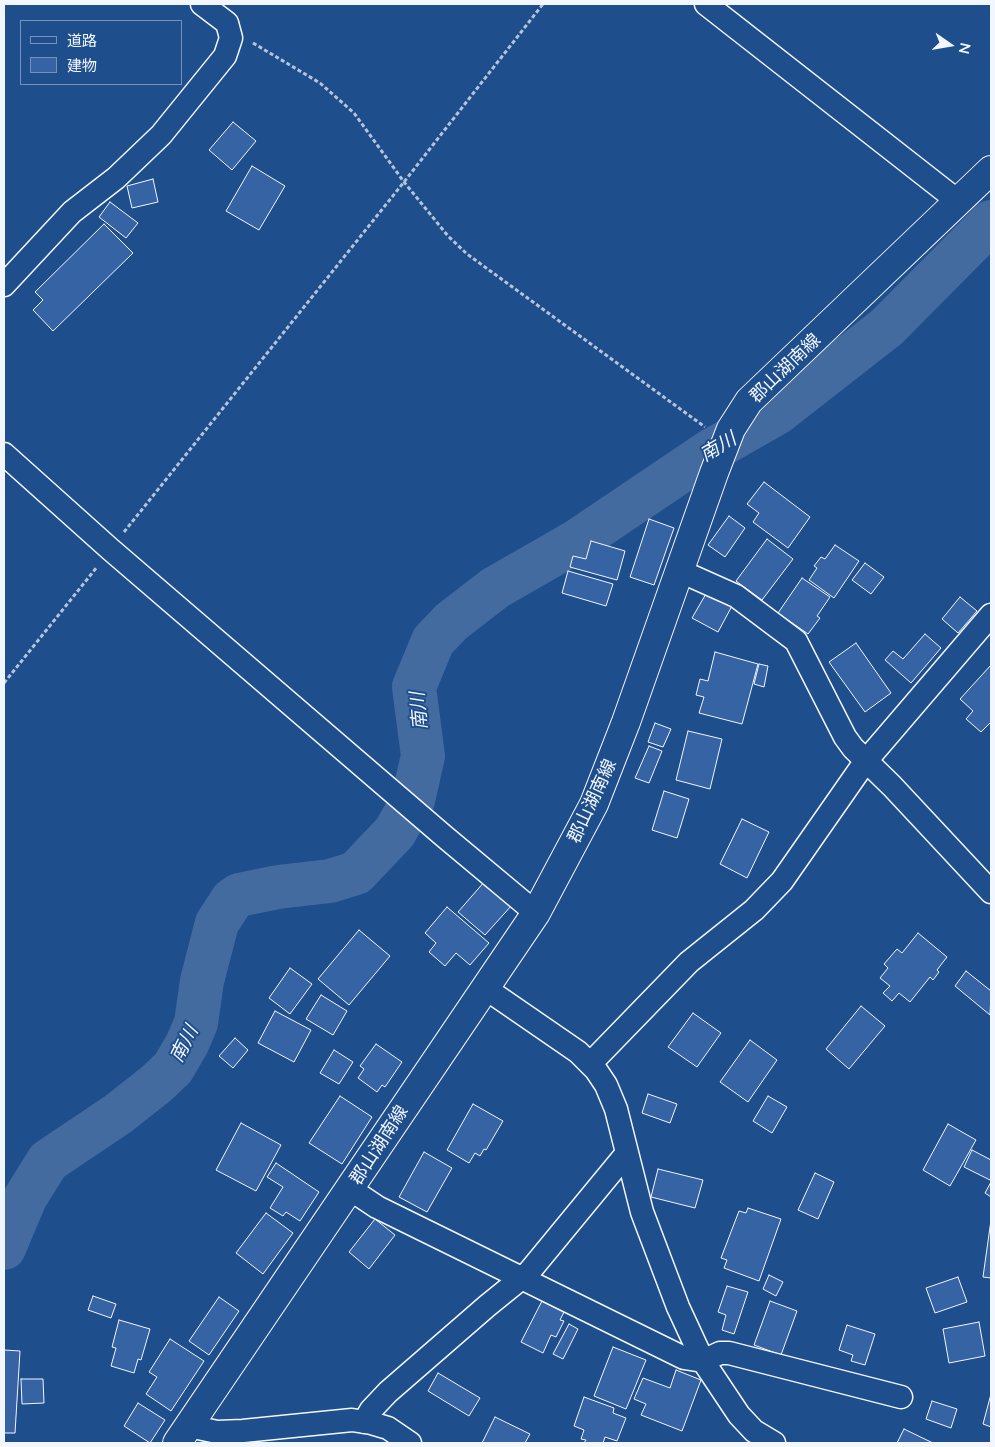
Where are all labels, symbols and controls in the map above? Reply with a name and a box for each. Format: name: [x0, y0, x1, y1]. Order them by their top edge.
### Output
legend: [20, 20, 182, 85]
north arrow: [925, 20, 975, 70]
text: 道路: [67, 31, 97, 49]
text: N: [956, 41, 975, 56]
text: 建物: [67, 56, 97, 74]
street label: 郡山湖南線: [745, 329, 825, 407]
water label: 南川: [696, 427, 740, 467]
water label: 南川: [406, 691, 432, 731]
street label: 郡山湖南線: [563, 756, 621, 846]
water label: 南川: [165, 1022, 203, 1066]
street label: 郡山湖南線: [345, 1101, 413, 1189]

